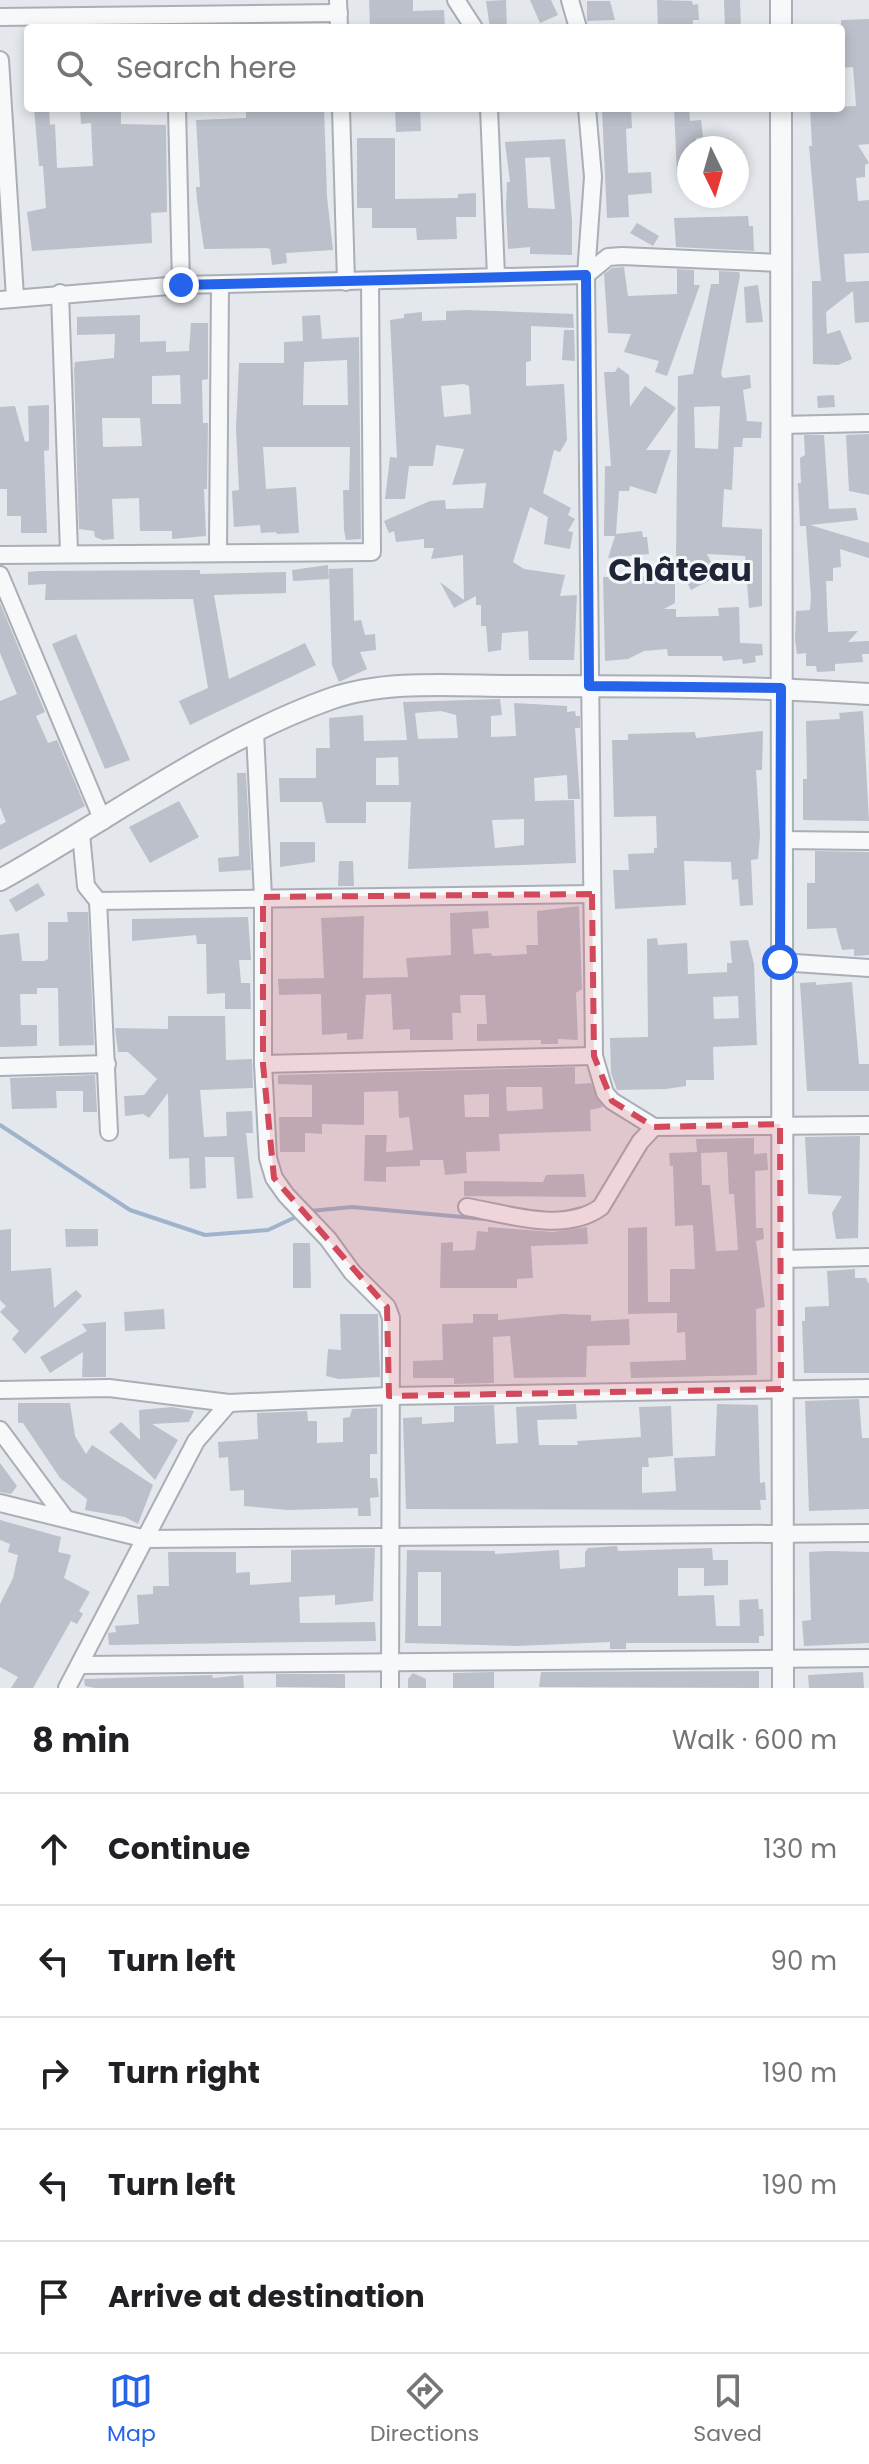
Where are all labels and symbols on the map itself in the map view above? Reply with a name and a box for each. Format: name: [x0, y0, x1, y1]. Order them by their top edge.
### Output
north arrow: [677, 136, 749, 208]
route end: [163, 267, 199, 303]
district label: Château: [608, 547, 752, 592]
route start: [762, 944, 798, 980]

